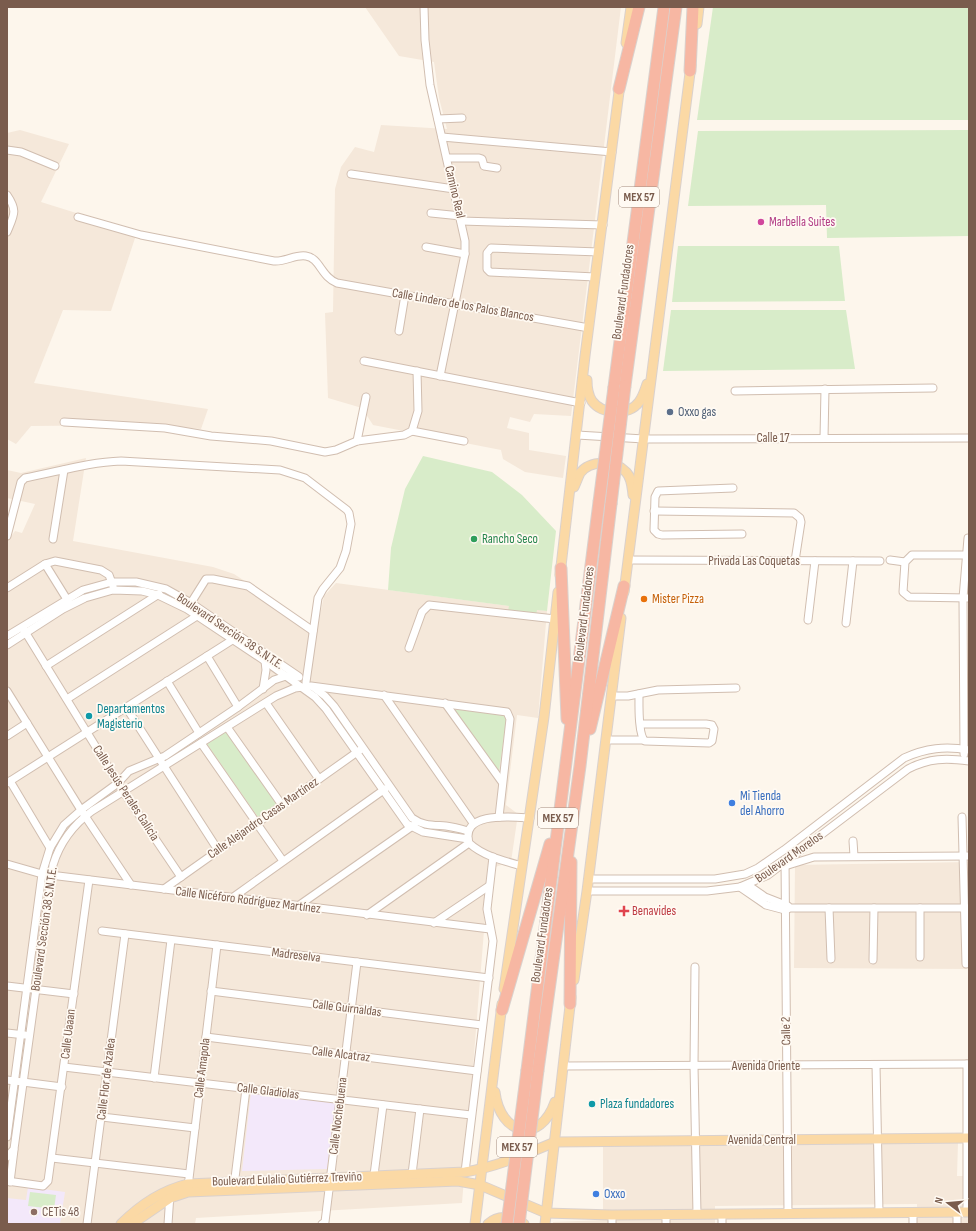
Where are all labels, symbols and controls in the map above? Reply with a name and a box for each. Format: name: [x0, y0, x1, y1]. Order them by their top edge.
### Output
street label: Camino Real: [441, 164, 469, 220]
road number: MEX 57: [619, 187, 659, 207]
place label: Marbella Suites: [769, 214, 835, 230]
marker: Marbella Suites: [756, 217, 766, 227]
street label: Boulevard Fundadores: [608, 243, 638, 340]
street label: Calle Lindero de los Palos Blancos: [391, 285, 535, 325]
place label: Oxxo gas: [678, 404, 716, 420]
marker: Oxxo gas: [665, 407, 675, 417]
street label: Calle 17: [757, 430, 790, 446]
place label: Rancho Seco: [482, 531, 538, 547]
marker: Rancho Seco: [469, 534, 479, 544]
street label: Privada Las Coquetas: [708, 553, 800, 569]
street label: Boulevard Fundadores: [570, 565, 598, 662]
street label: Boulevard Sección 38 S.N.T.E.: [174, 589, 286, 673]
place label: Mister Pizza: [652, 591, 704, 607]
marker: Mister Pizza: [639, 594, 649, 604]
place label: Departamentos Magisterio: [97, 701, 165, 732]
marker: Departamentos Magisterio: [84, 711, 94, 721]
street label: Calle Jesús Perales Galicia: [89, 742, 163, 844]
street label: Calle Alejandro Casas Martínez: [204, 773, 322, 862]
place label: Mi Tienda del Ahorro: [740, 788, 784, 819]
marker: Mi Tienda del Ahorro: [727, 798, 737, 808]
road number: MEX 57: [538, 808, 578, 828]
street label: Boulevard Morelos: [752, 827, 826, 886]
street label: Boulevard Sección 38 S.N.T.E.: [27, 866, 61, 992]
street label: Calle Nicéforo Rodríguez Martínez: [174, 883, 322, 917]
street label: Boulevard Fundadores: [527, 886, 557, 983]
place label: Benavides: [632, 903, 677, 919]
marker: Benavides: [619, 906, 629, 916]
street label: Madreselva: [271, 944, 321, 966]
street label: Calle Guirnaldas: [312, 996, 383, 1020]
street label: Calle Uaaan: [57, 1008, 79, 1060]
street label: Calle 2: [778, 1017, 794, 1045]
street label: Calle Flor de Azalea: [93, 1037, 119, 1121]
street label: Calle Amapola: [190, 1037, 214, 1099]
street label: Calle Alcatraz: [311, 1042, 371, 1066]
street label: Avenida Oriente: [731, 1058, 800, 1074]
street label: Calle Nochebuena: [325, 1076, 351, 1156]
street label: Calle Gladiolas: [236, 1079, 300, 1103]
place label: Plaza fundadores: [600, 1096, 674, 1112]
marker: Plaza fundadores: [587, 1099, 597, 1109]
street label: Avenida Central: [727, 1132, 796, 1148]
road number: MEX 57: [497, 1137, 537, 1157]
street label: Boulevard Eulalio Gutiérrez Treviño: [212, 1168, 362, 1190]
north arrow: [928, 1183, 968, 1223]
place label: Oxxo: [604, 1186, 625, 1202]
marker: Oxxo: [591, 1189, 601, 1199]
text: N: [932, 1196, 946, 1205]
place label: CETis 48: [42, 1204, 80, 1220]
marker: CETis 48: [29, 1207, 39, 1217]

